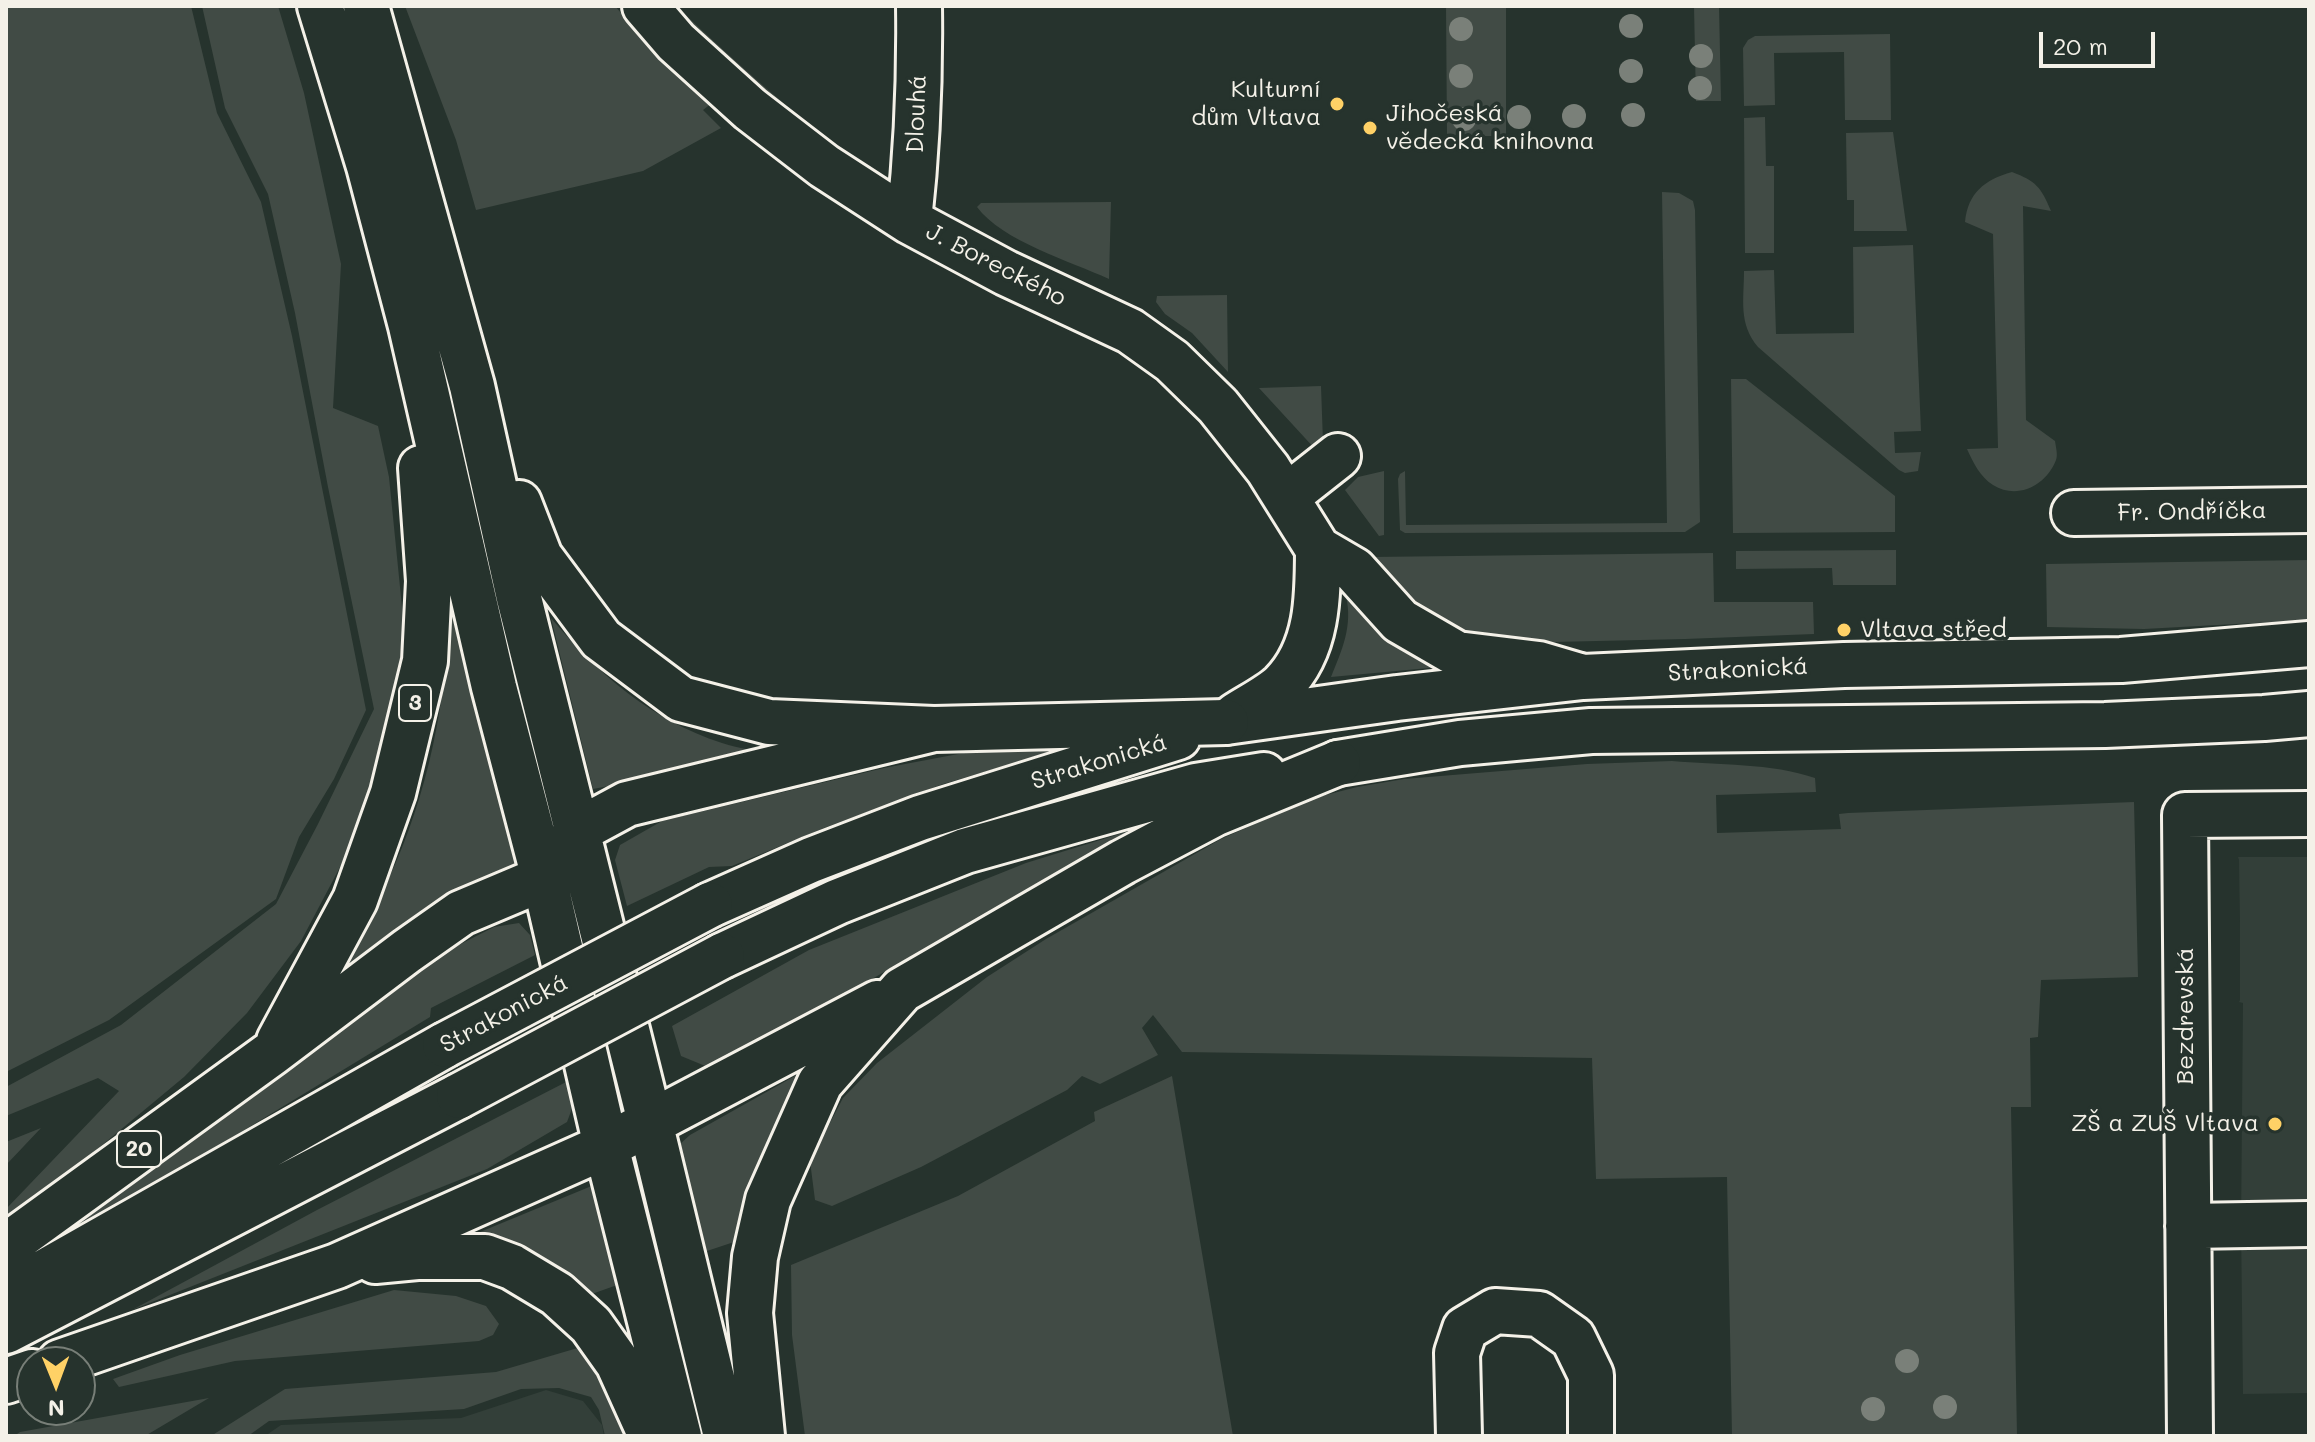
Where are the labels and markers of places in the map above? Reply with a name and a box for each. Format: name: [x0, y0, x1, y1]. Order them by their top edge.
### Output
place label: Kulturní dům Vltava: [1191, 76, 1321, 132]
marker: Kulturní dům Vltava: [1328, 95, 1346, 113]
place label: Jihočeská vědecká knihovna: [1386, 100, 1594, 156]
marker: Jihočeská vědecká knihovna: [1361, 119, 1379, 137]
place label: Vltava střed: [1860, 616, 2007, 644]
marker: Vltava střed: [1835, 621, 1853, 639]
place label: ZŠ a ZUŠ Vltava: [2071, 1110, 2259, 1138]
marker: ZŠ a ZUŠ Vltava: [2266, 1115, 2284, 1133]

